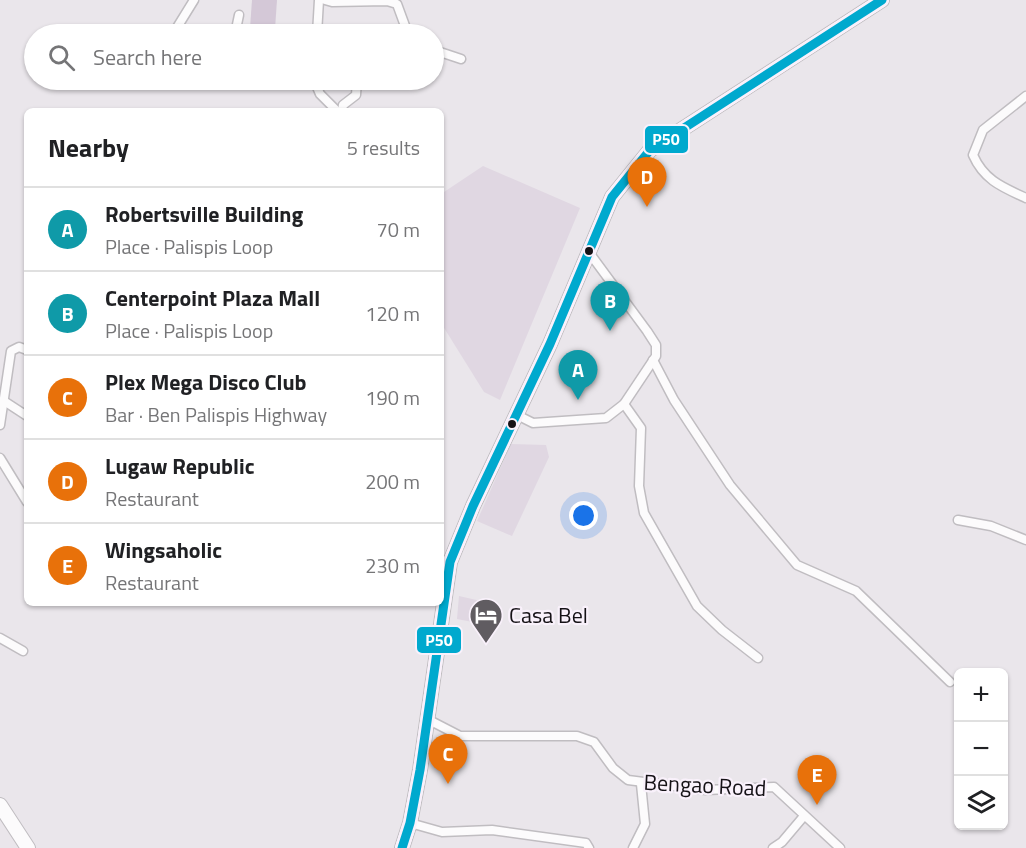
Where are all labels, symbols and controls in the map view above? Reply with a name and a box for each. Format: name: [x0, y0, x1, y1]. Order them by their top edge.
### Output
search box: [24, 24, 444, 90]
text: Search here: [93, 40, 202, 74]
icon: search: [45, 41, 78, 74]
line badge: P50: [644, 125, 689, 154]
text: P50: [652, 127, 680, 151]
text: Nearby: [48, 128, 129, 167]
text: 5 results: [347, 132, 420, 163]
pin: D: [628, 158, 666, 207]
text: Robertsville Building: [105, 197, 303, 231]
text: A: [61, 214, 74, 245]
text: 70 m: [376, 214, 420, 245]
text: Place · Palispis Loop: [105, 231, 273, 262]
unlabelled marker: [583, 245, 595, 257]
text: Centerpoint Plaza Mall: [105, 281, 320, 315]
pin: B: [590, 282, 630, 331]
text: B: [61, 298, 74, 329]
text: 120 m: [365, 298, 420, 329]
text: Place · Palispis Loop: [105, 315, 273, 346]
pin: A: [558, 350, 598, 400]
text: Plex Mega Disco Club: [105, 365, 307, 399]
text: C: [62, 382, 73, 413]
text: 190 m: [365, 382, 420, 413]
text: Bar · Ben Palispis Highway: [105, 399, 327, 430]
unlabelled marker: [506, 418, 518, 430]
text: Lugaw Republic: [105, 449, 255, 483]
text: D: [61, 466, 74, 497]
text: 200 m: [365, 466, 420, 497]
text: Restaurant: [105, 483, 199, 514]
your location: [569, 501, 598, 530]
text: Wingsaholic: [105, 533, 222, 567]
text: E: [62, 550, 73, 581]
text: 230 m: [365, 550, 420, 581]
text: Restaurant: [105, 567, 199, 598]
hotel icon: Casa Bel: [468, 597, 504, 644]
place label: Casa Bel: [509, 598, 588, 632]
line badge: P50: [416, 626, 462, 654]
text: P50: [425, 628, 453, 652]
map controls: [954, 668, 1008, 830]
button: +: [954, 668, 1008, 722]
button: −: [954, 722, 1008, 776]
pin: C: [428, 734, 468, 784]
pin: E: [798, 756, 836, 805]
street label: Bengao Road: [643, 765, 767, 805]
button: layers: [954, 776, 1008, 830]

